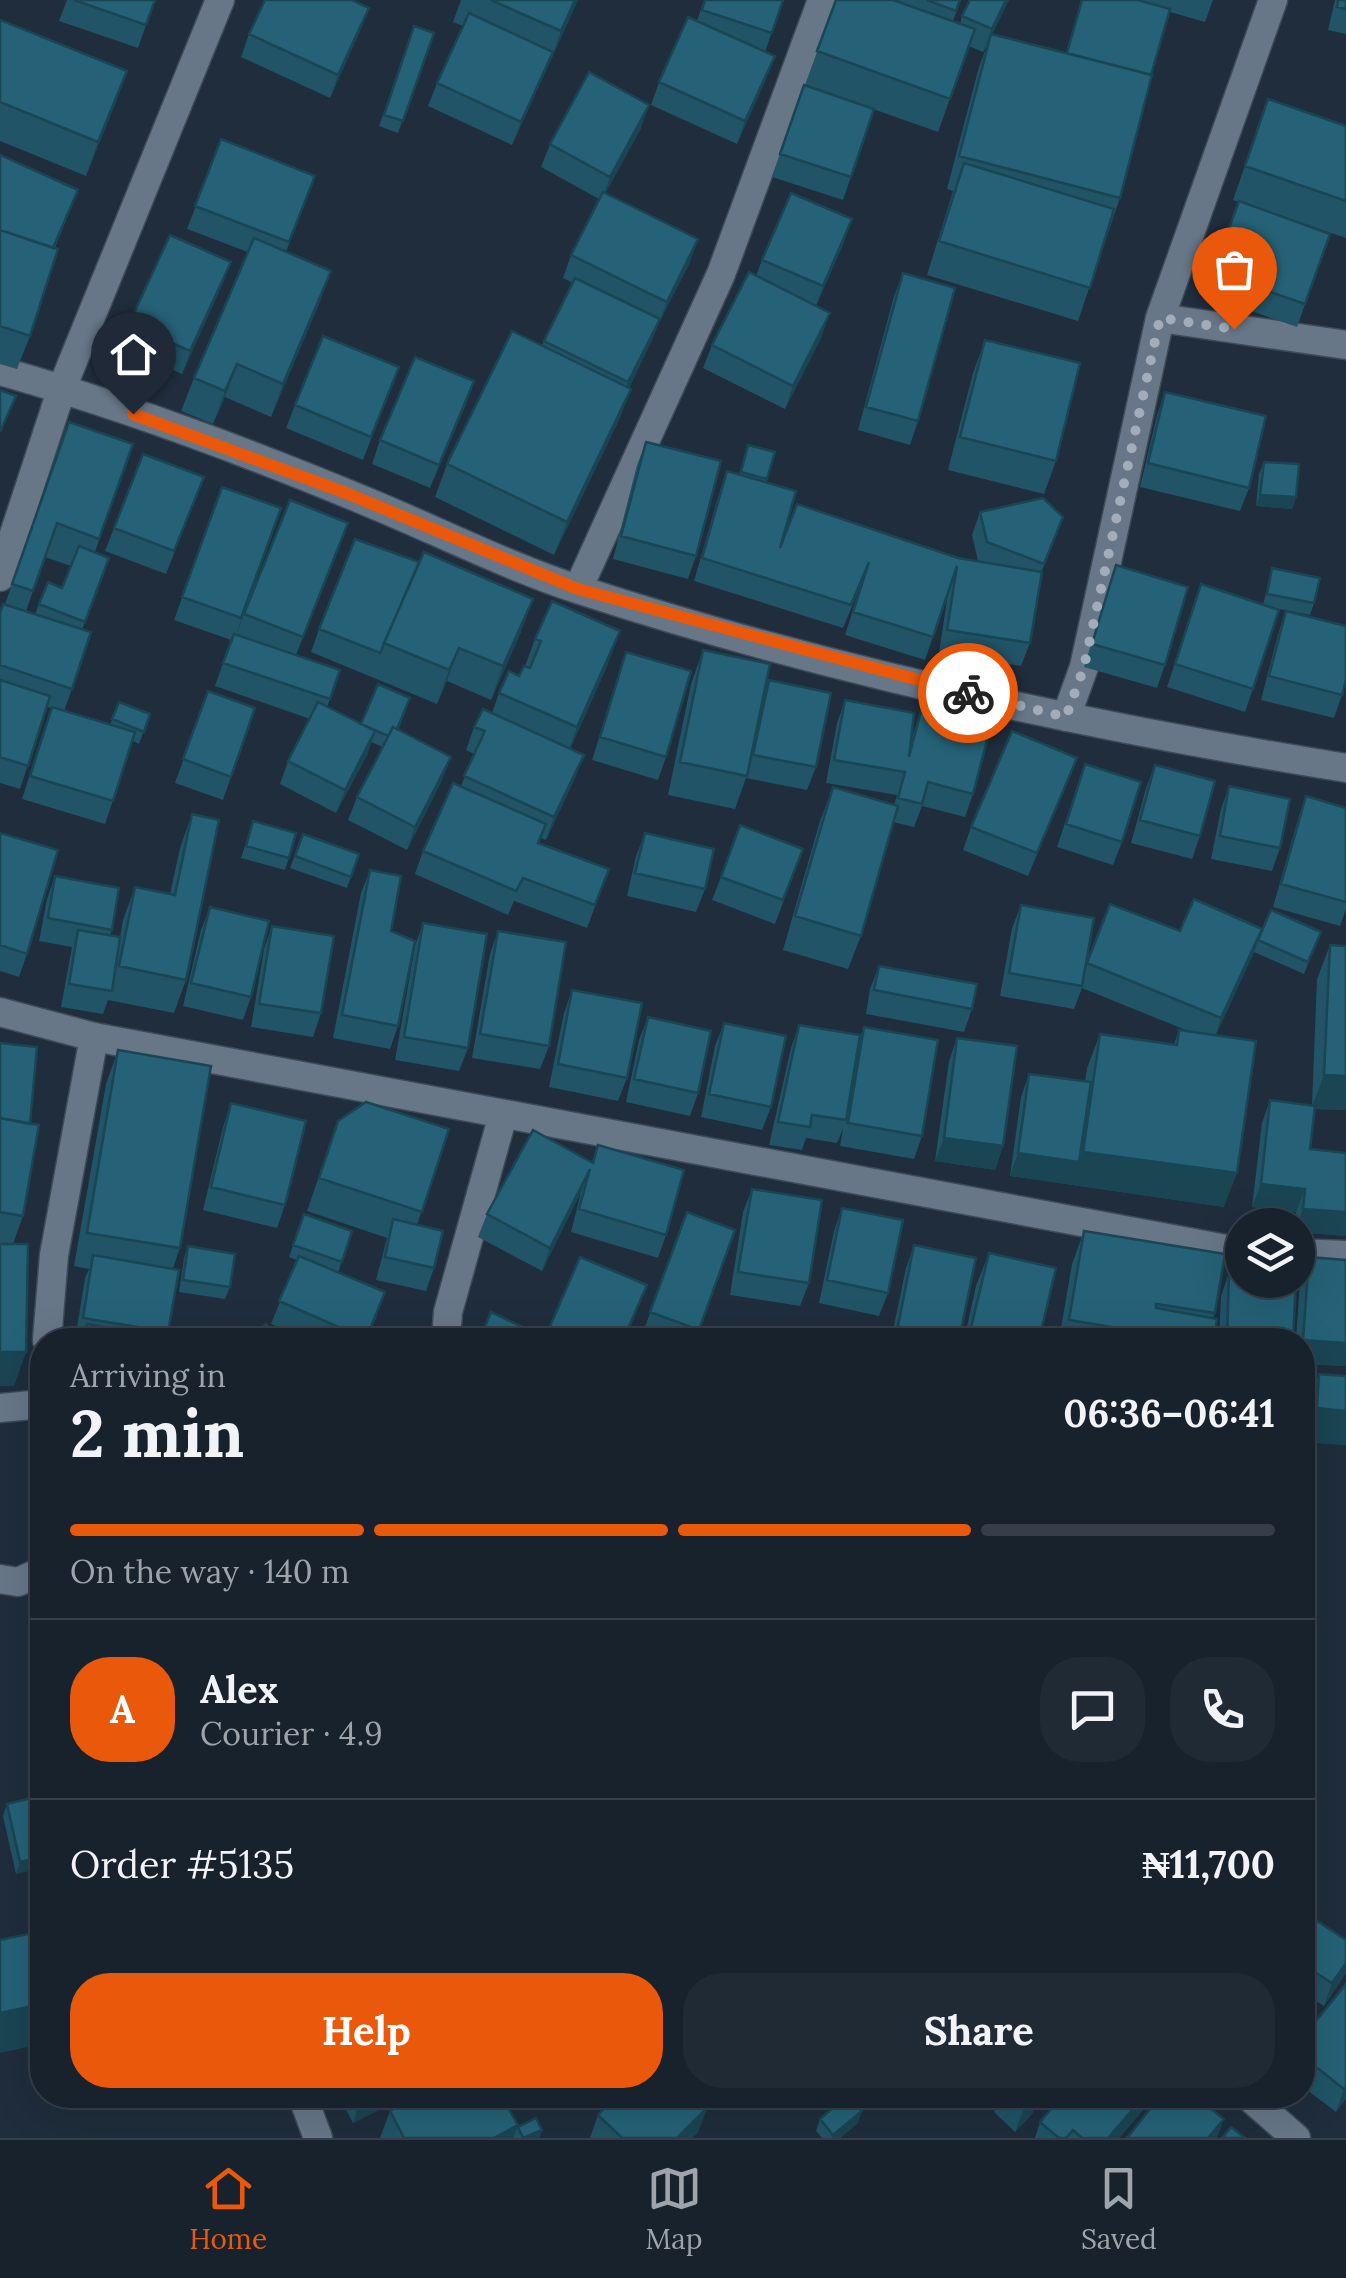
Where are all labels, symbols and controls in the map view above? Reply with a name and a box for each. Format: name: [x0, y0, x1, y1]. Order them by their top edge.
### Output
pin: [1192, 227, 1277, 330]
icon: bag: [1207, 242, 1262, 297]
pin: [91, 312, 176, 415]
icon: home: [106, 327, 161, 382]
courier: [918, 643, 1018, 743]
icon: bike: [941, 666, 996, 721]
map controls: [1225, 1208, 1315, 1298]
button: layers: [1225, 1208, 1315, 1298]
text: Arriving in: [70, 1355, 226, 1396]
text: 06:36–06:41: [1063, 1389, 1275, 1437]
text: 2 min: [70, 1392, 244, 1475]
text: On the way · 140 m: [70, 1551, 350, 1592]
button: chat: [1040, 1657, 1145, 1762]
button: phone: [1170, 1657, 1275, 1762]
text: Alex: [200, 1665, 279, 1713]
text: A: [110, 1685, 135, 1733]
text: Courier · 4.9: [200, 1713, 383, 1754]
text: Order #5135: [70, 1840, 294, 1888]
text: ₦11,700: [1142, 1840, 1275, 1888]
button: Help: [70, 1973, 663, 2088]
button: Share: [683, 1973, 1275, 2088]
tab: Home: [189, 2161, 267, 2257]
tab: Map: [646, 2161, 702, 2257]
tab: Saved: [1081, 2161, 1157, 2257]

